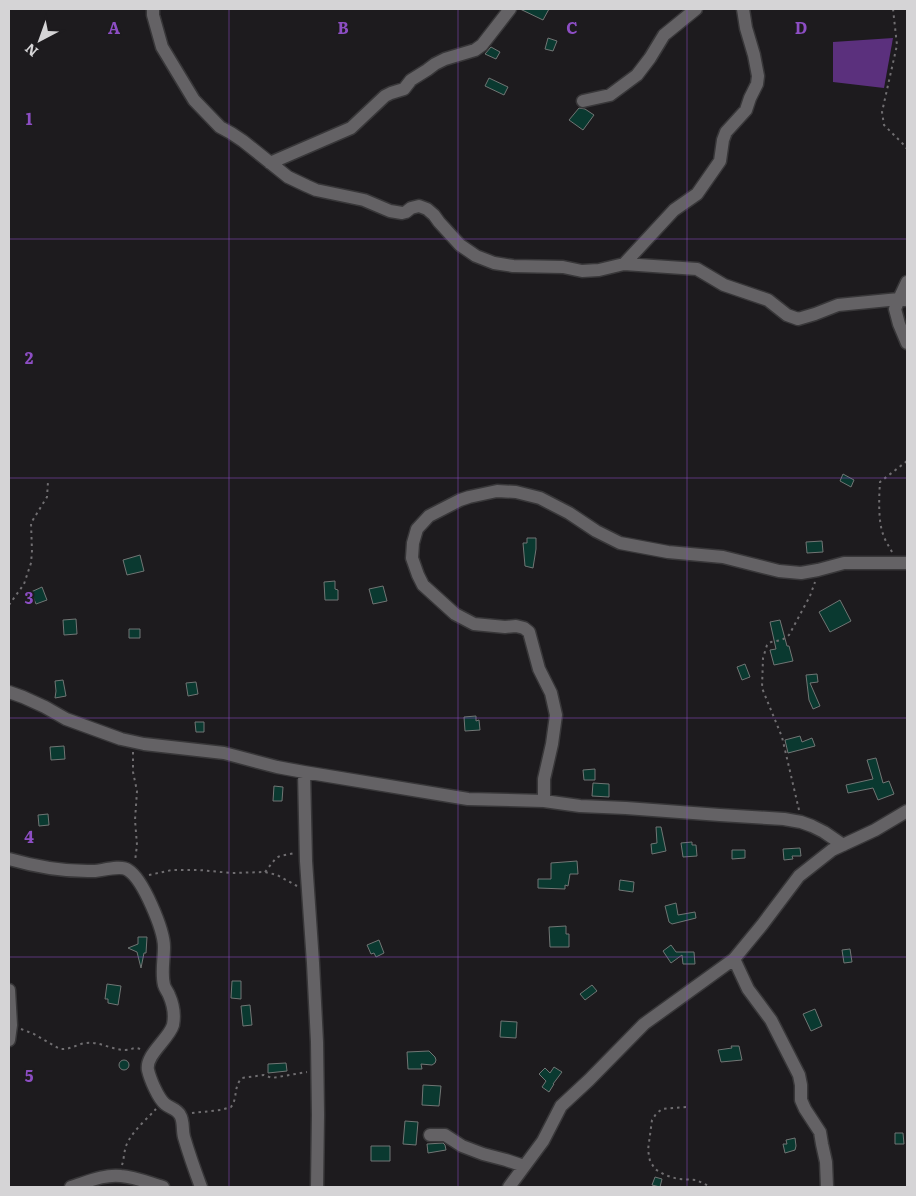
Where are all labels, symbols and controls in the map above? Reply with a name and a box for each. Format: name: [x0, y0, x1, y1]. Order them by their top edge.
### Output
north arrow: [15, 15, 65, 65]
text: A: [108, 15, 120, 39]
text: B: [337, 15, 349, 39]
text: C: [566, 15, 578, 39]
text: D: [795, 15, 807, 39]
text: N: [20, 39, 42, 62]
text: 1: [26, 106, 33, 130]
text: 2: [25, 345, 34, 369]
text: 3: [25, 585, 34, 609]
text: 4: [24, 824, 34, 848]
text: 5: [25, 1063, 34, 1087]

